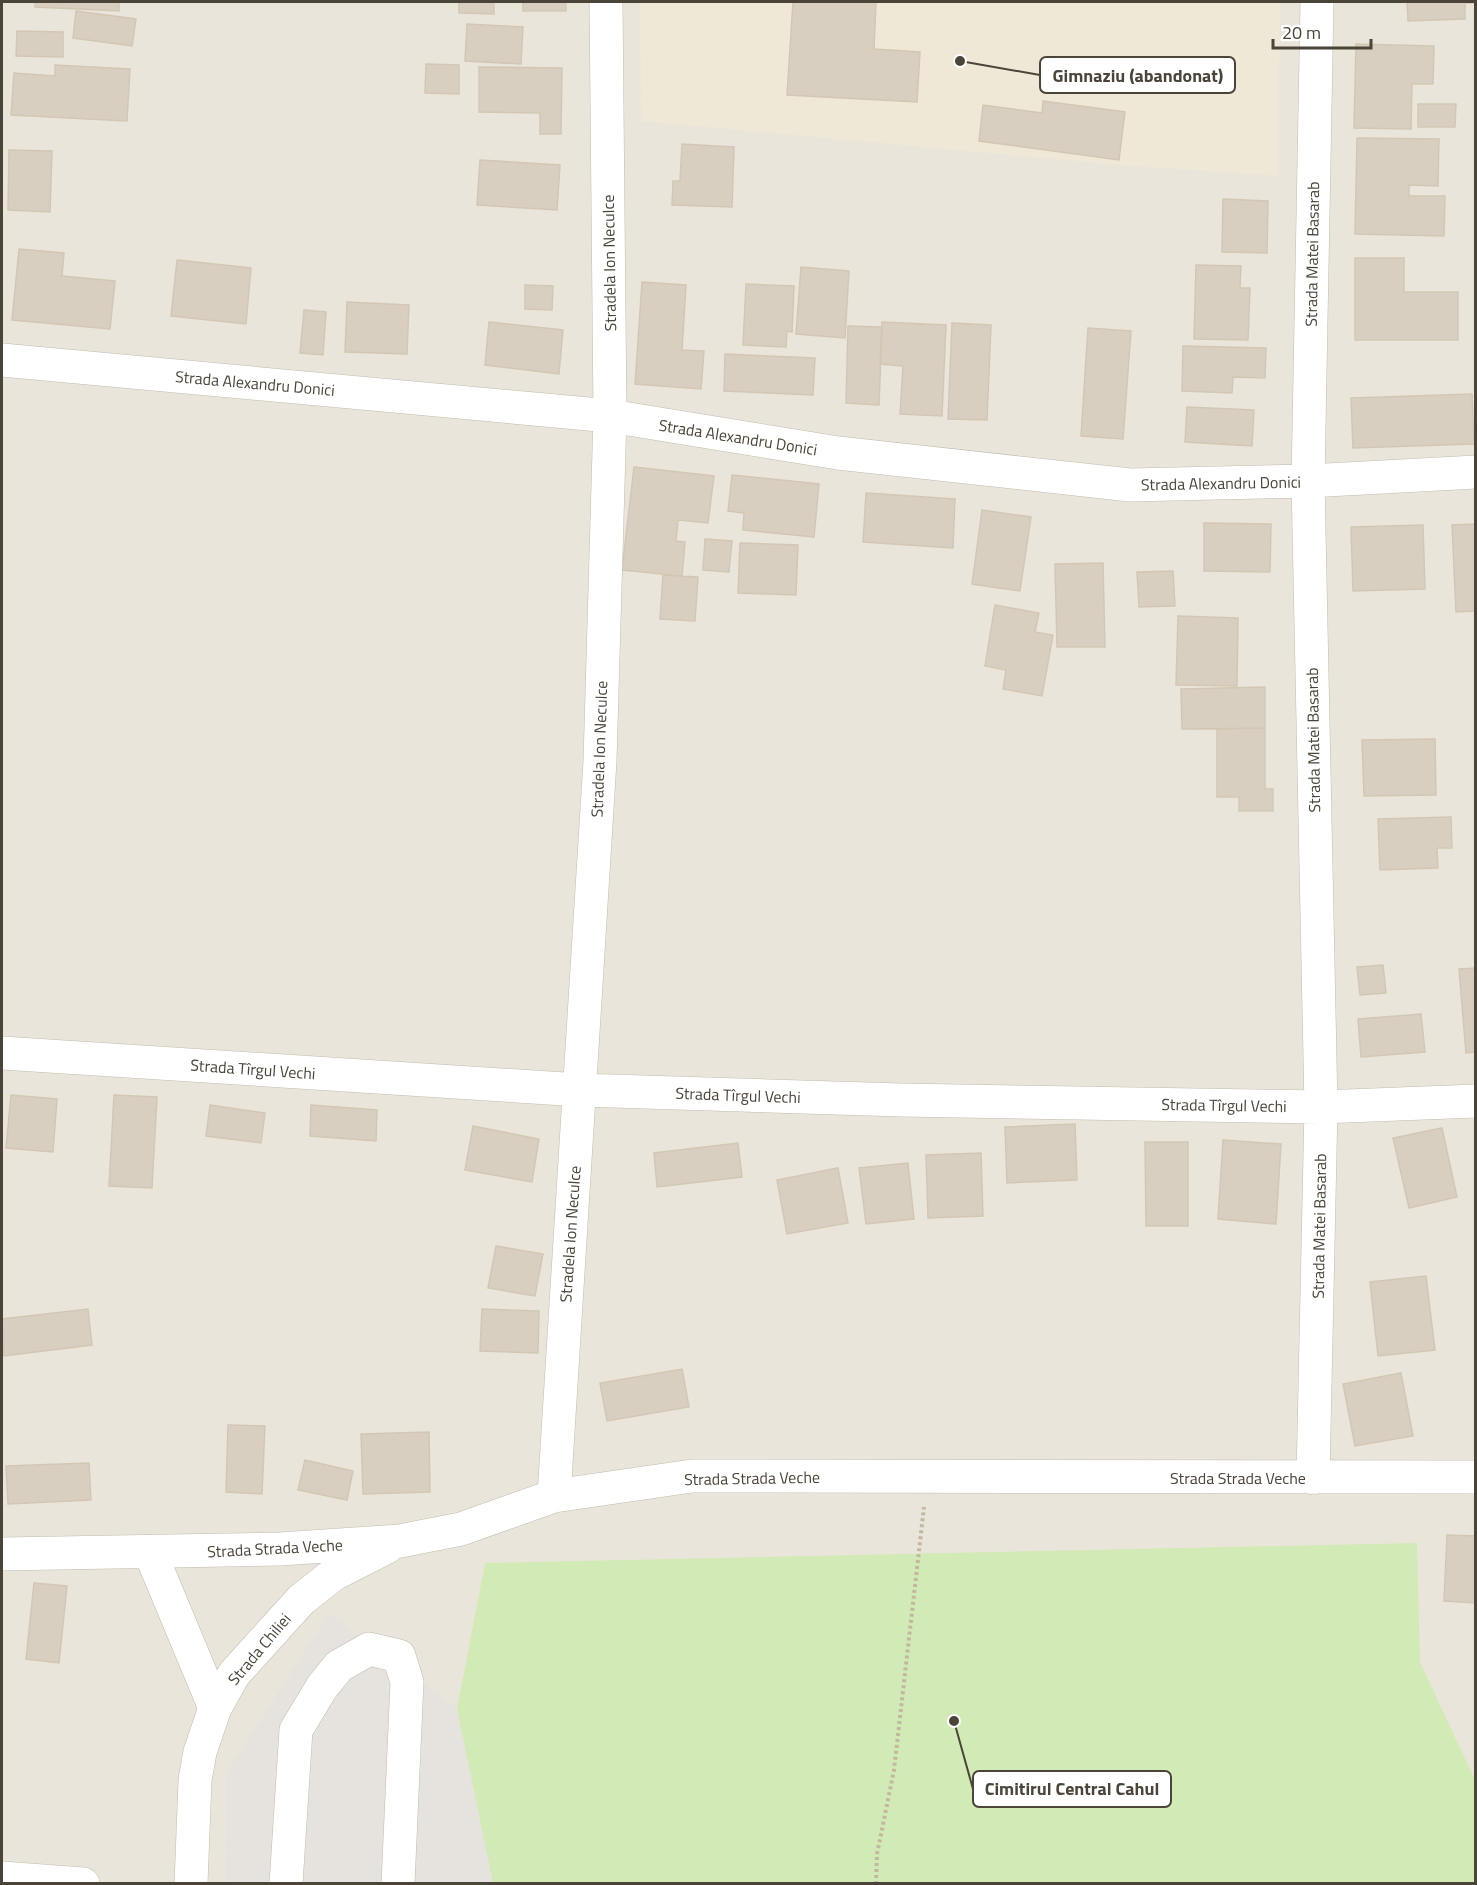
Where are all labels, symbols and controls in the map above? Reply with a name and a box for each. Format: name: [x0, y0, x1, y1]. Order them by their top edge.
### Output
scale bar: [1273, 12, 1370, 50]
text: 20 m: [1282, 19, 1321, 46]
callout: Gimnaziu (abandonat): [1040, 57, 1235, 93]
text: Gimnaziu (abandonat): [1053, 62, 1223, 89]
street label: Strada Matei Basarab: [1299, 181, 1325, 327]
street label: Stradela Ion Neculce: [596, 194, 622, 332]
street label: Strada Alexandru Donici: [174, 364, 336, 402]
street label: Strada Alexandru Donici: [657, 413, 819, 461]
street label: Strada Alexandru Donici: [1141, 470, 1301, 496]
street label: Strada Matei Basarab: [1300, 667, 1326, 813]
street label: Stradela Ion Neculce: [585, 680, 613, 818]
street label: Strada Tîrgul Vechi: [190, 1053, 316, 1085]
street label: Strada Tîrgul Vechi: [675, 1081, 801, 1109]
street label: Strada Tîrgul Vechi: [1161, 1092, 1287, 1118]
street label: Strada Matei Basarab: [1306, 1153, 1332, 1299]
street label: Stradela Ion Neculce: [553, 1165, 587, 1303]
street label: Strada Strada Veche: [684, 1465, 820, 1491]
street label: Strada Strada Veche: [1170, 1466, 1306, 1490]
street label: Strada Strada Veche: [207, 1532, 343, 1564]
street label: Strada Chiliei: [222, 1608, 296, 1690]
callout: Cimitirul Central Cahul: [973, 1771, 1171, 1807]
text: Cimitirul Central Cahul: [985, 1775, 1159, 1802]

